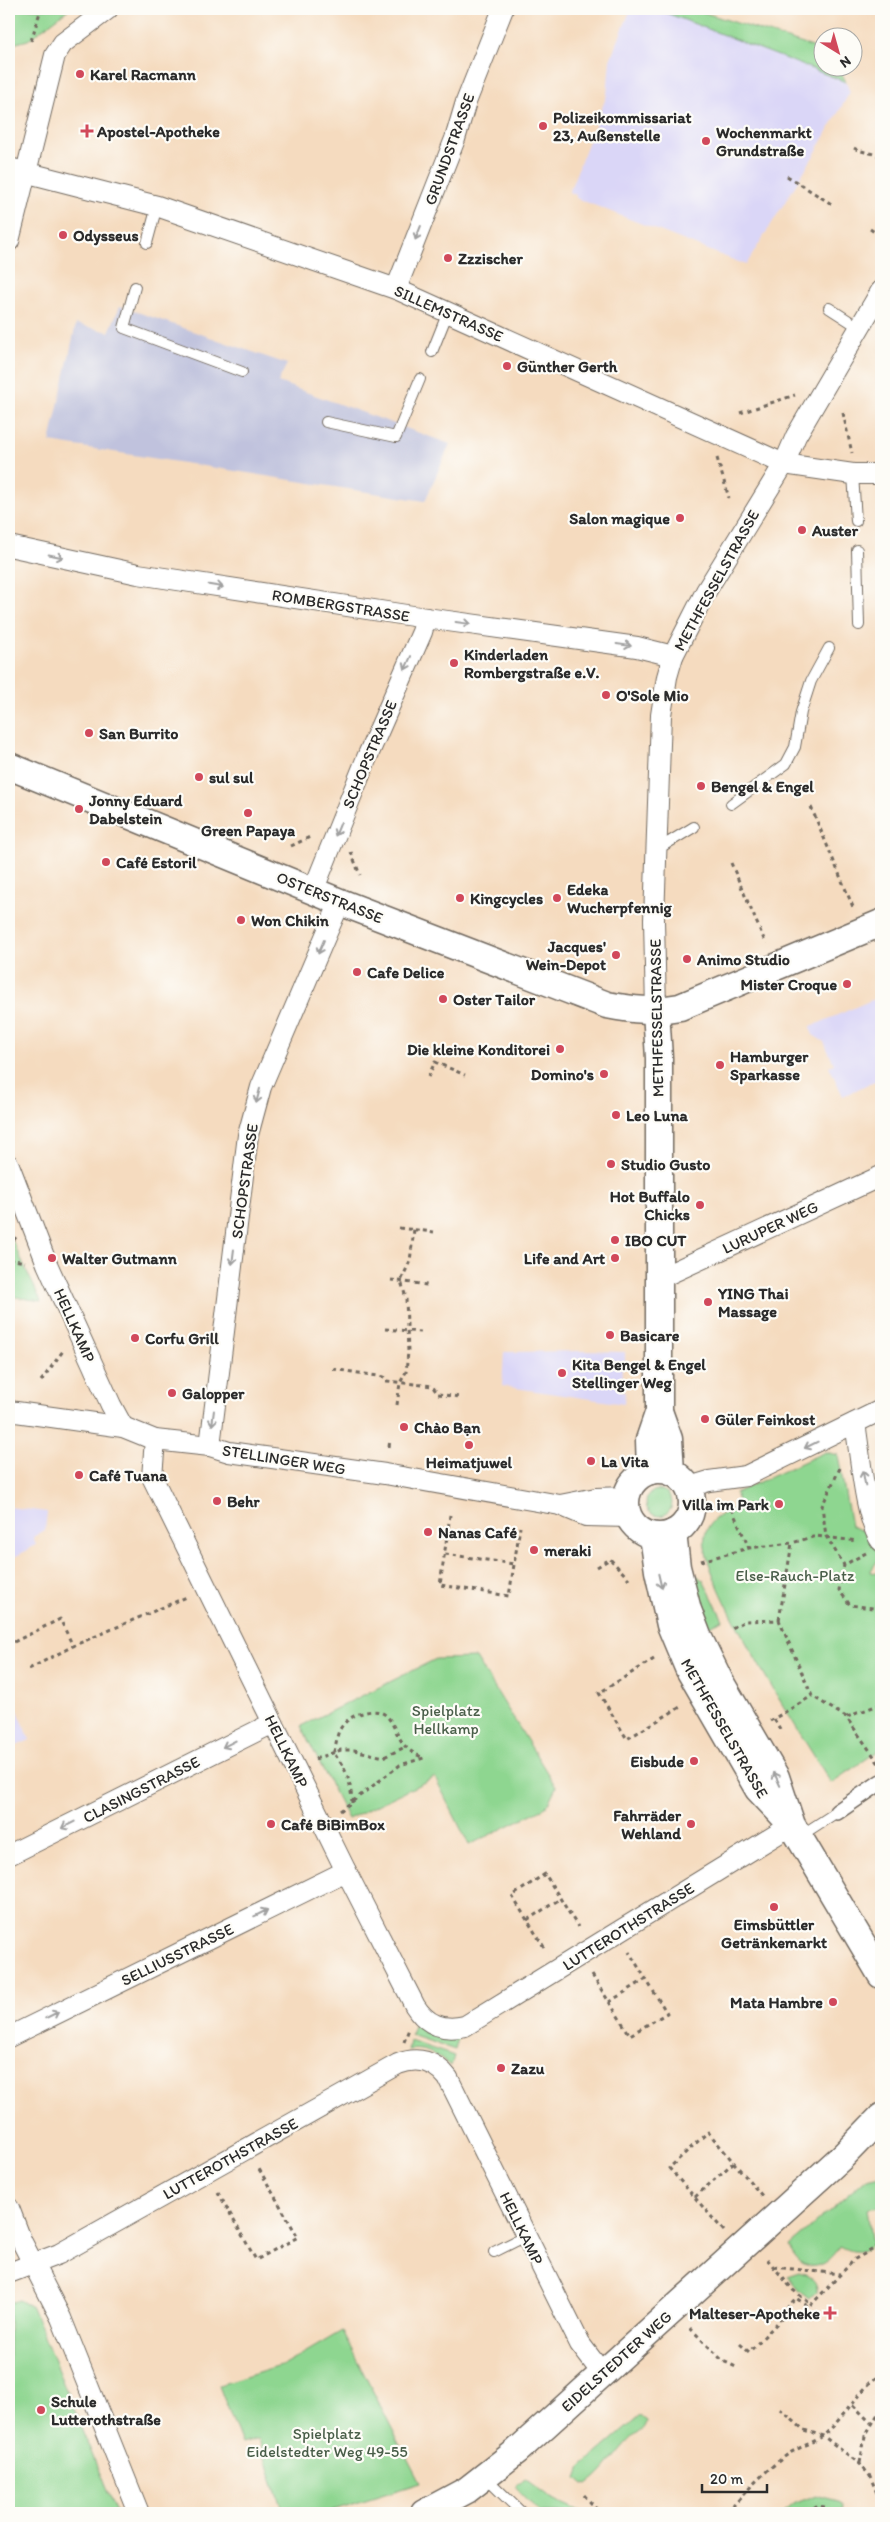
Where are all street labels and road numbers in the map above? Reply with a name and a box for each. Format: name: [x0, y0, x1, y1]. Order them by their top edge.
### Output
street label: GRUNDSTRASSE: [420, 91, 479, 208]
street label: SILLEMSTRASSE: [391, 281, 506, 346]
street label: METHFESSELSTRASSE: [670, 506, 763, 654]
street label: ROMBERGSTRASSE: [271, 585, 411, 626]
street label: SCHOPSTRASSE: [338, 697, 401, 811]
street label: OSTERSTRASSE: [274, 867, 386, 928]
street label: METHFESSELSTRASSE: [646, 939, 667, 1097]
street label: SCHOPSTRASSE: [227, 1122, 262, 1240]
street label: LURUPER WEG: [719, 1197, 821, 1258]
street label: HELLKAMP: [50, 1285, 99, 1365]
street label: STELLINGER WEG: [221, 1440, 347, 1479]
street label: METHFESSELSTRASSE: [677, 1655, 772, 1802]
street label: HELLKAMP: [261, 1712, 312, 1791]
street label: CLASINGSTRASSE: [80, 1752, 203, 1827]
street label: LUTTEROTHSTRASSE: [559, 1878, 698, 1975]
street label: SELLIUSSTRASSE: [118, 1919, 236, 1990]
street label: LUTTEROTHSTRASSE: [159, 2113, 301, 2203]
street label: HELLKAMP: [496, 2189, 547, 2268]
street label: EIDELSTEDTER WEG: [557, 2307, 676, 2416]

